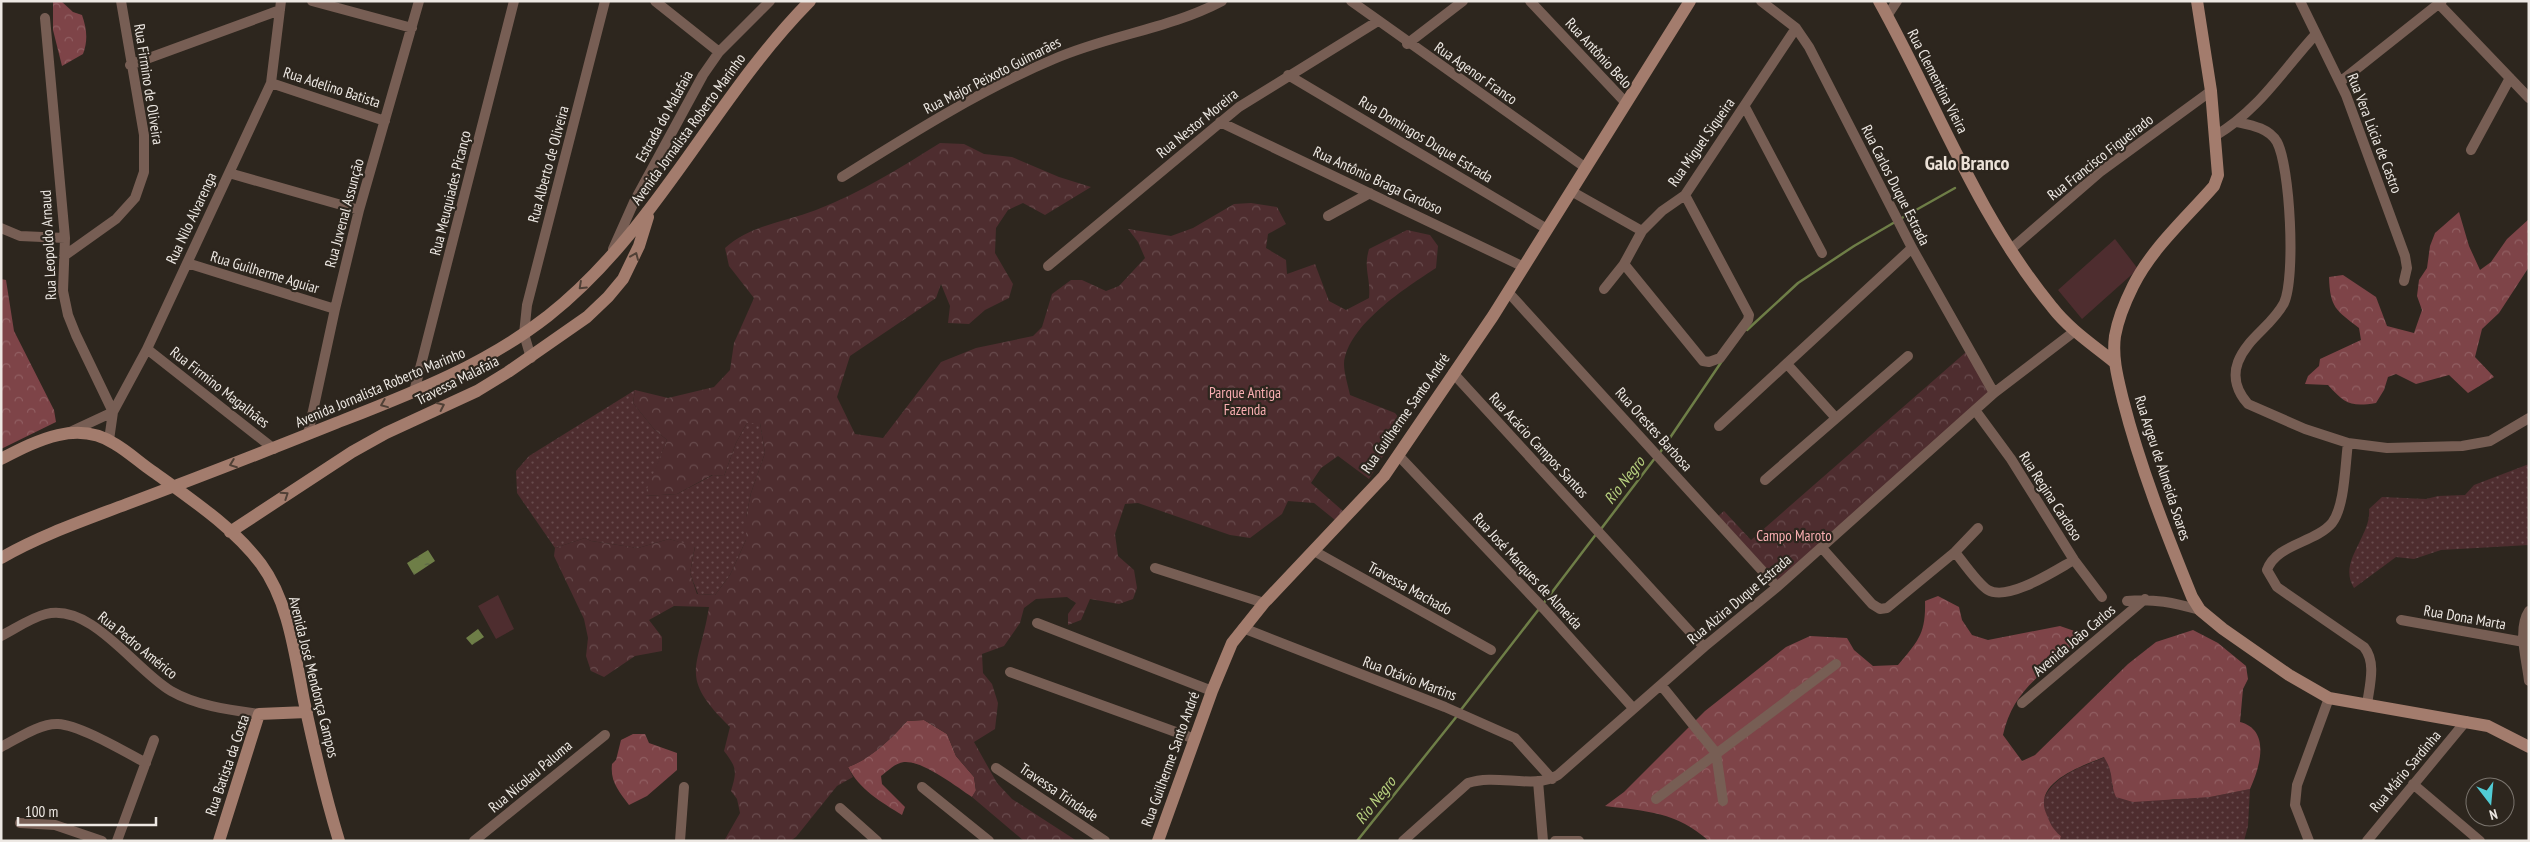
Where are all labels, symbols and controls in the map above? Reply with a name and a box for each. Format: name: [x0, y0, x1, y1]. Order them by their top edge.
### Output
street label: Rua Antônio Belo: [1562, 14, 1636, 92]
street label: Rua Firmino de Oliveira: [130, 22, 168, 146]
street label: Rua Clementina Vieira: [1904, 26, 1972, 136]
street label: Rua Major Peixoto Guimarães: [920, 32, 1064, 118]
street label: Rua Agenor Franco: [1431, 37, 1521, 109]
street label: Avenida Jornalista Roberto Marinho: [627, 50, 749, 208]
street label: Rua Adelino Batista: [281, 62, 383, 112]
street label: Estrada do Malafaia: [631, 67, 697, 165]
street label: Rua Vera Lúcia de Castro: [2343, 70, 2407, 196]
street label: Rua Nestor Moreira: [1152, 84, 1242, 162]
street label: Rua Domingos Duque Estrada: [1356, 91, 1496, 187]
street label: Rua Miguel Siqueira: [1663, 94, 1739, 190]
street label: Rua Alberto de Oliveira: [523, 104, 573, 224]
street label: Rua Francisco Figueirado: [2043, 110, 2157, 204]
street label: Rua Carlos Duque Estrada: [1857, 121, 1935, 249]
street label: Rua Meuquiades Picanço: [425, 129, 475, 257]
street label: Rua Antônio Braga Cardoso: [1310, 142, 1446, 218]
district label: Galo Branco: [1925, 150, 2009, 176]
street label: Rua Juvenal Assunção: [320, 156, 368, 270]
street label: Rua Nilo Alvarenga: [162, 169, 220, 267]
street label: Rua Leopoldo Arnaud: [36, 190, 60, 300]
street label: Rua Guilherme Aguiar: [208, 246, 322, 298]
one-way arrow: [629, 252, 640, 261]
one-way arrow: [579, 280, 588, 289]
street label: Rua Firmino Magalhães: [166, 342, 274, 432]
street label: Avenida Jornalista Roberto Marinho: [292, 343, 468, 431]
street label: Rua Guilherme Santo André: [1356, 349, 1454, 477]
street label: Travessa Malafaia: [412, 351, 502, 409]
park label: Parque Antiga Fazenda: [1209, 383, 1281, 419]
street label: Rua Orestes Barbosa: [1611, 383, 1697, 475]
street label: Rua Acácio Campos Santos: [1485, 388, 1593, 502]
street label: Rua Argeu de Almeida Soares: [2131, 393, 2195, 543]
one-way arrow: [380, 398, 389, 409]
one-way arrow: [436, 403, 445, 413]
street label: Rua Regina Cardoso: [2015, 448, 2087, 544]
water label: Rio Negro: [1599, 451, 1649, 508]
one-way arrow: [229, 458, 238, 469]
one-way arrow: [279, 492, 289, 501]
street label: Rua José Marques de Almeida: [1469, 509, 1587, 633]
park label: Campo Maroto: [1756, 526, 1832, 545]
street label: Rua Alzira Duque Estrada: [1683, 550, 1795, 648]
street label: Travessa Machado: [1365, 557, 1455, 619]
street label: Avenida José Mendonça Campos: [285, 594, 343, 760]
street label: Avenida João Carlos: [2029, 600, 2119, 680]
street label: Rua Dona Marta: [2422, 600, 2508, 634]
street label: Rua Pedro Américo: [94, 607, 182, 683]
street label: Rua Otávio Martins: [1360, 651, 1460, 705]
street label: Rua Guilherme Santo André: [1137, 689, 1203, 829]
street label: Rua Batista da Costa: [201, 712, 253, 818]
street label: Rua Mário Sardinha: [2365, 726, 2445, 816]
street label: Rua Nicolau Paluma: [484, 736, 576, 816]
street label: Travessa Trindade: [1016, 759, 1102, 825]
water label: Rio Negro: [1350, 771, 1400, 828]
north arrow: [2465, 777, 2515, 827]
scale bar: [18, 794, 155, 826]
text: 100 m: [25, 802, 58, 821]
text: N: [2487, 805, 2500, 824]

